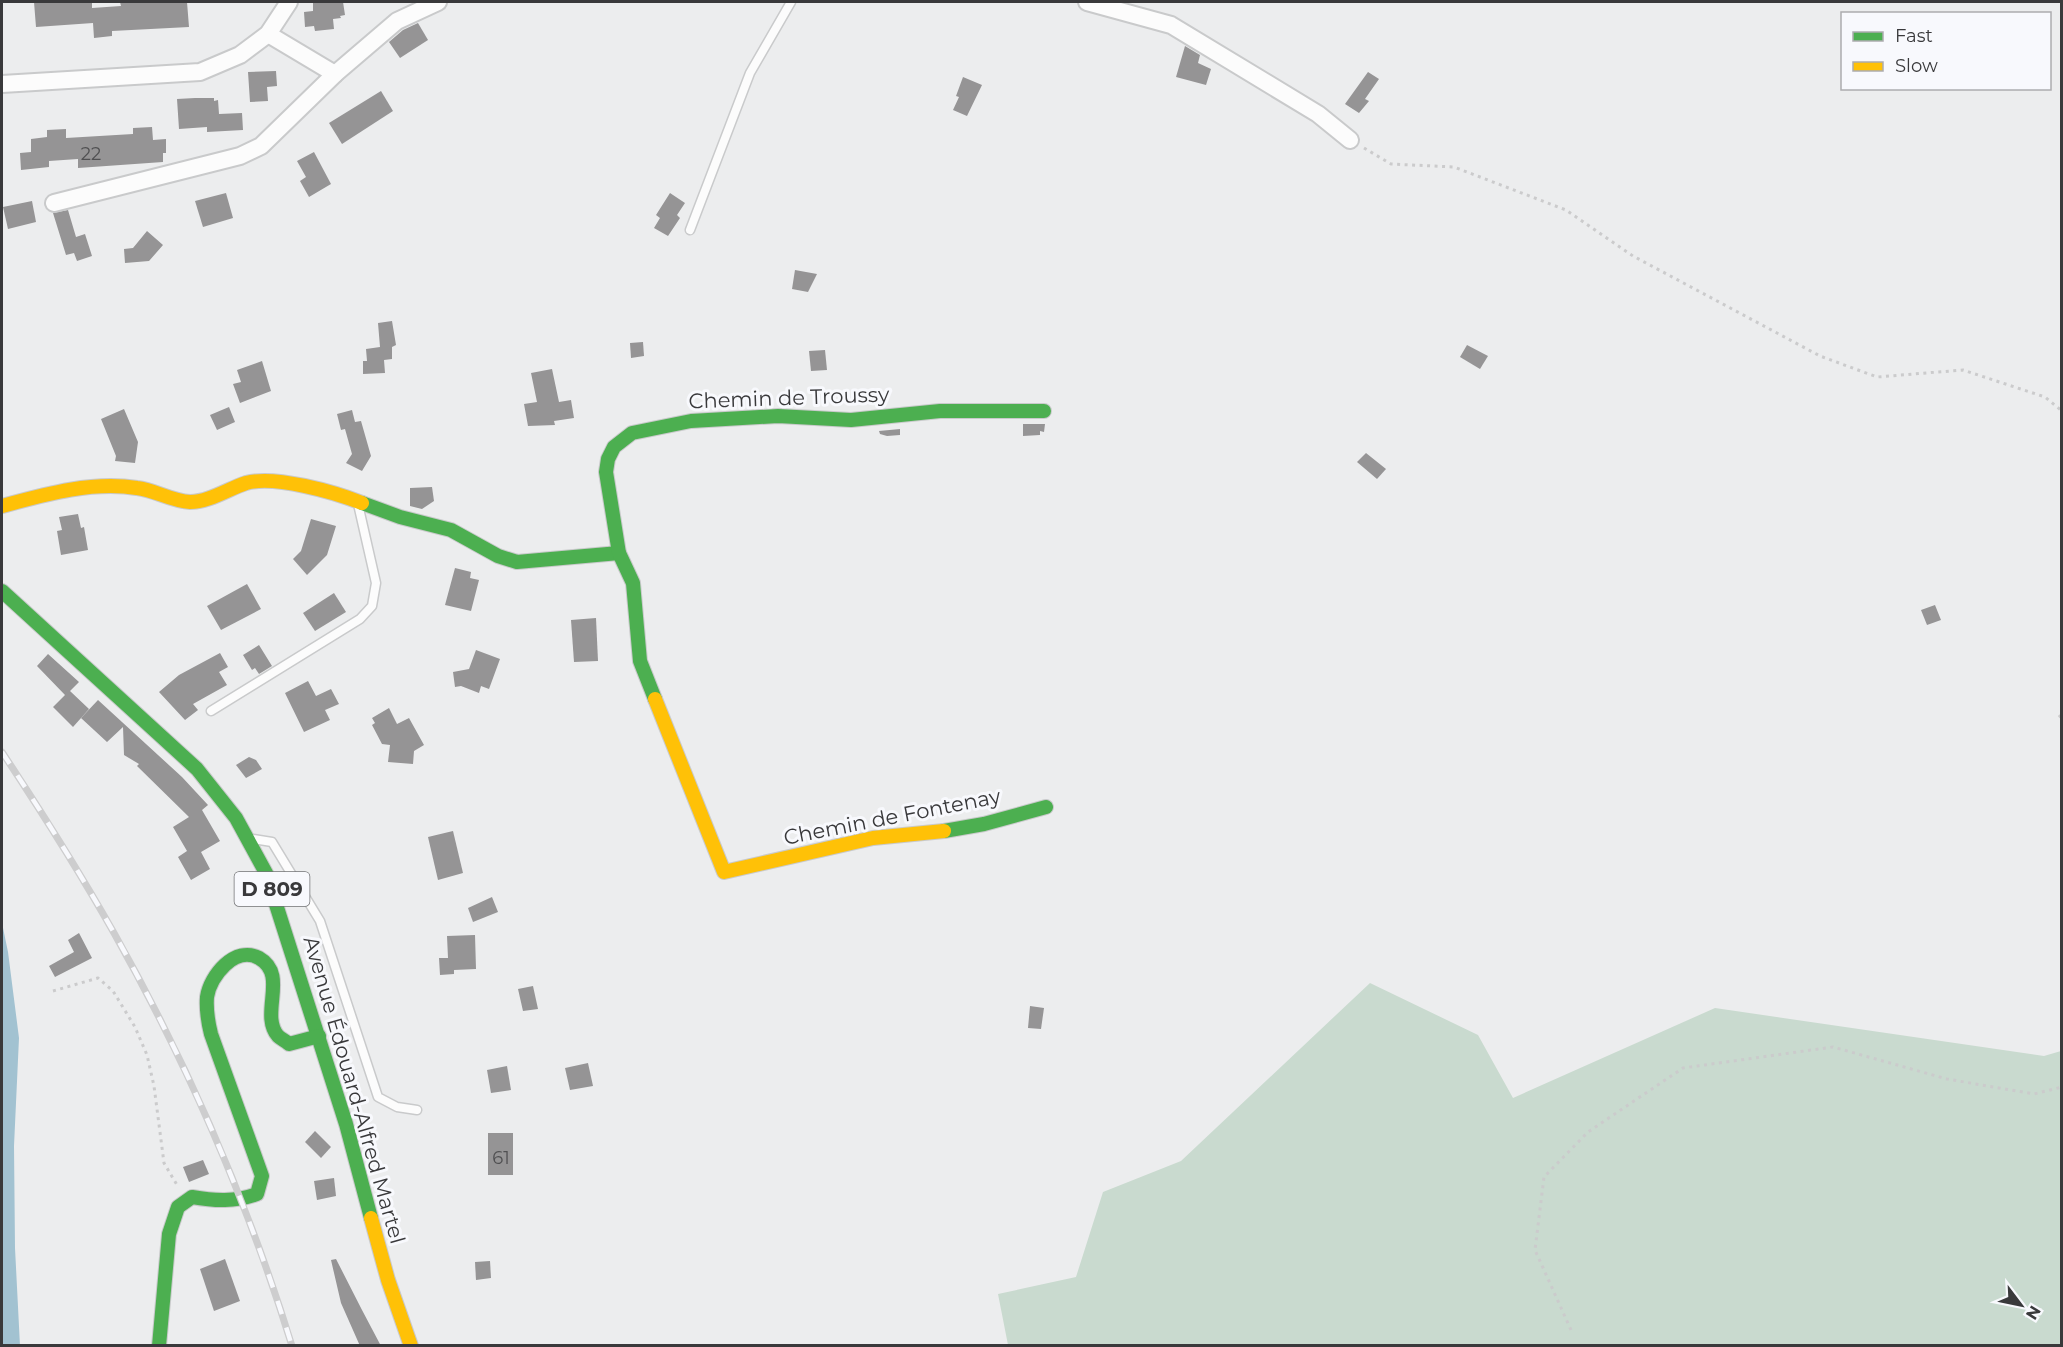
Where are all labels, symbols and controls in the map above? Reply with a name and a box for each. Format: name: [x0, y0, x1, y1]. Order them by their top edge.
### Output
legend: [1841, 12, 2051, 90]
text: Fast: [1895, 25, 1933, 47]
text: Slow: [1895, 55, 1938, 77]
house number: 22: [81, 143, 101, 165]
street label: Chemin de Troussy: [688, 381, 890, 413]
street label: Chemin de Fontenay: [781, 783, 1003, 850]
road number: D 809: [234, 872, 310, 906]
street label: Avenue Édouard-Alfred Martel: [299, 933, 410, 1246]
house number: 61: [492, 1147, 510, 1169]
north arrow: [1991, 1275, 2051, 1335]
text: N: [2022, 1302, 2045, 1323]

